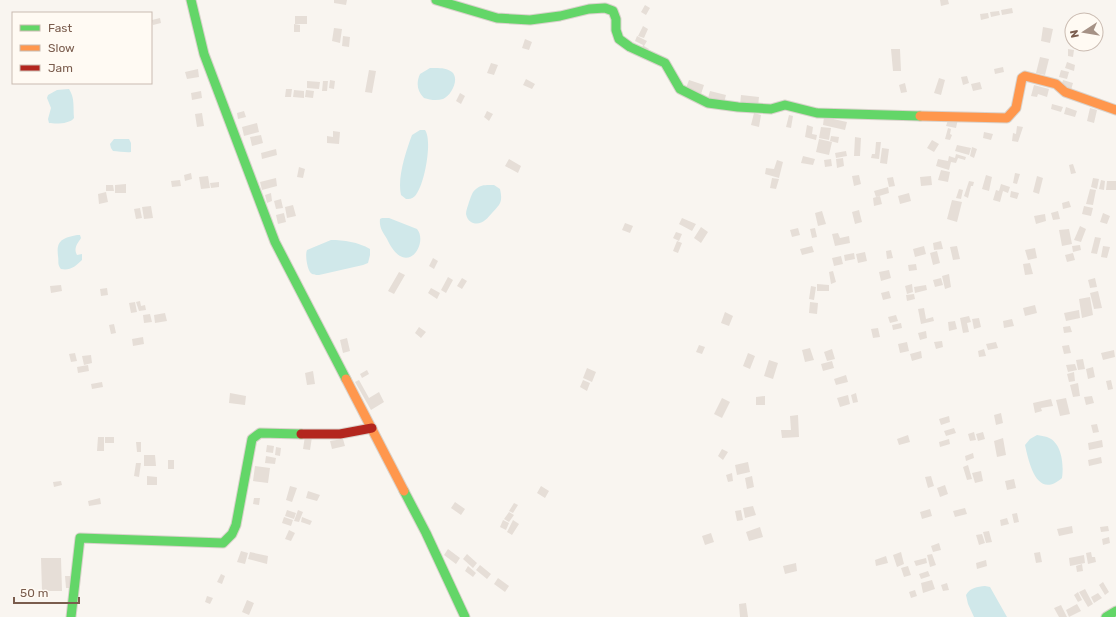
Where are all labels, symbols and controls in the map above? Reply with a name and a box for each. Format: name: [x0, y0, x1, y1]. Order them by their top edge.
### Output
legend: [12, 12, 152, 84]
north arrow: [1064, 12, 1104, 52]
text: Fast: [48, 21, 72, 35]
text: N: [1068, 29, 1082, 39]
text: Slow: [48, 41, 75, 55]
text: Jam: [48, 61, 73, 75]
scale bar: [14, 579, 79, 605]
text: 50 m: [20, 586, 48, 600]

